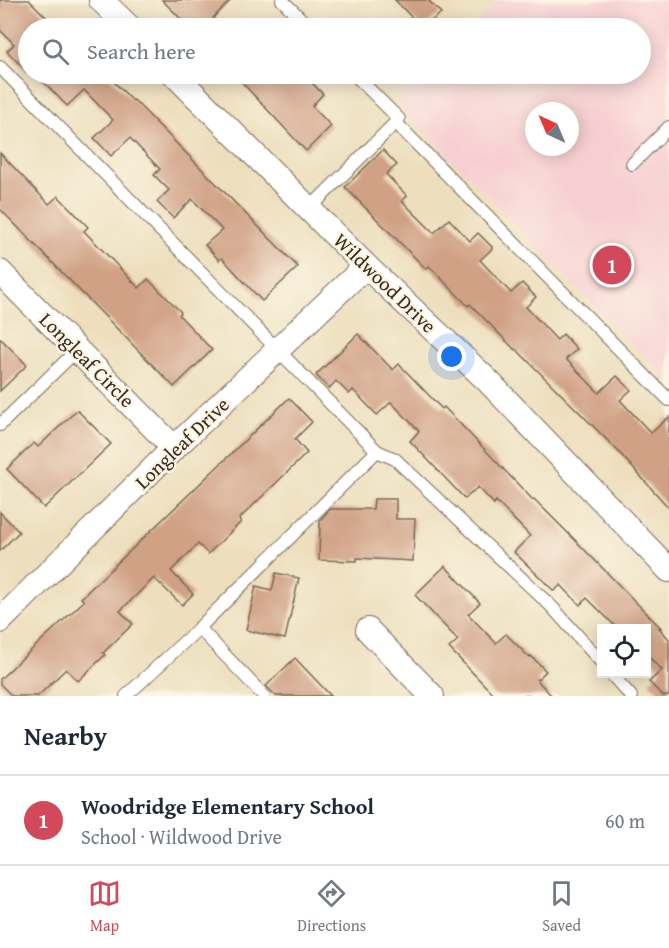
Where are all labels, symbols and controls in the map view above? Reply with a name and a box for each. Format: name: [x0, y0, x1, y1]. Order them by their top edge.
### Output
search box: [18, 18, 651, 84]
icon: search: [39, 35, 72, 68]
text: Search here: [87, 35, 196, 67]
north arrow: [525, 102, 579, 156]
street label: Wildwood Drive: [327, 226, 443, 339]
pin: 1: [592, 242, 632, 288]
street label: Longleaf Circle: [33, 305, 142, 414]
your location: [437, 342, 466, 371]
street label: Longleaf Drive: [128, 390, 235, 495]
map controls: [597, 624, 651, 678]
button: locate: [597, 624, 651, 678]
text: Nearby: [24, 716, 107, 755]
text: Woodridge Elementary School: [81, 790, 374, 822]
text: 1: [38, 806, 49, 835]
text: 60 m: [605, 806, 645, 835]
text: School · Wildwood Drive: [81, 822, 282, 851]
tab: Map: [88, 877, 121, 937]
tab: Directions: [297, 877, 366, 937]
tab: Saved: [542, 877, 581, 937]

